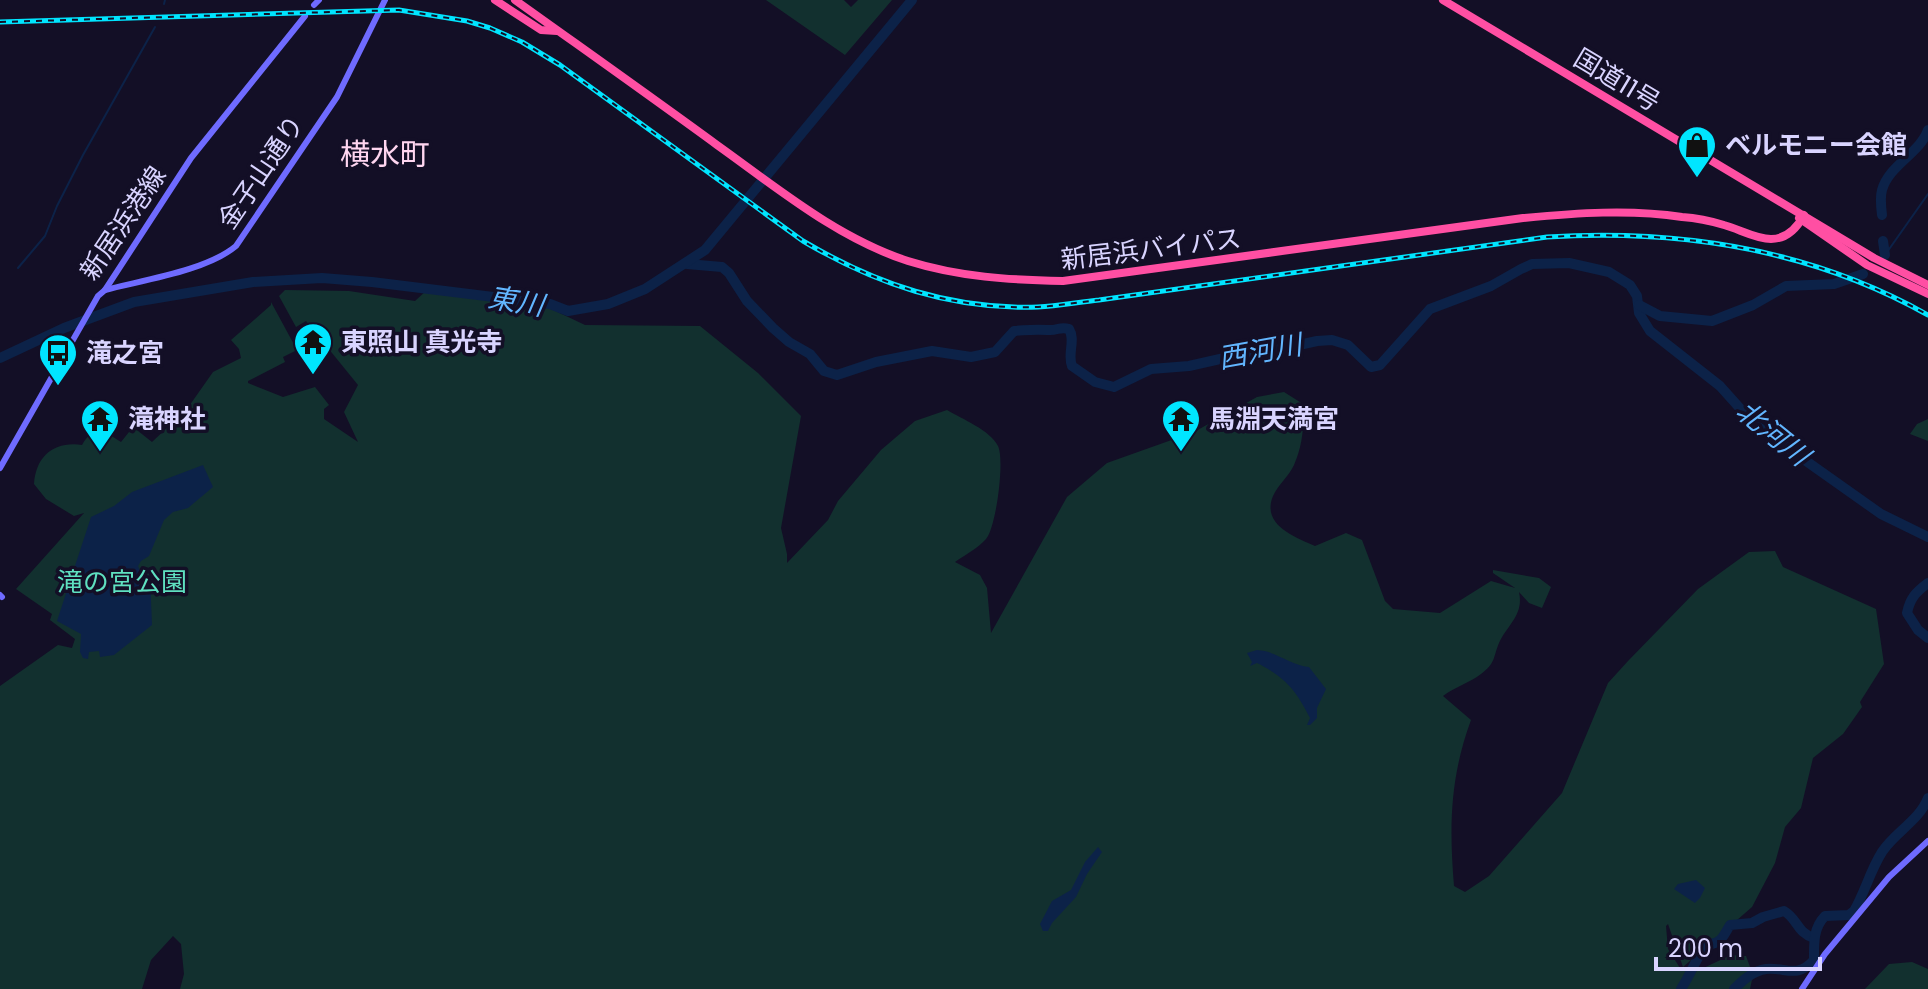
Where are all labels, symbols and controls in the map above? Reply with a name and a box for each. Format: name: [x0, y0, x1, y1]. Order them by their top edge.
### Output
street label: 国道11号: [1567, 40, 1667, 120]
street label: 金子山通り: [210, 108, 312, 236]
shop icon: ベルモニー会館: [1676, 124, 1718, 179]
place label: ベルモニー会館: [1725, 127, 1907, 163]
district label: 横水町: [340, 133, 430, 176]
street label: 新居浜港線: [72, 159, 174, 287]
street label: 新居浜バイパス: [1059, 220, 1243, 278]
water label: 東川: [485, 278, 550, 326]
temple icon: 東照山 真光寺: [292, 321, 334, 376]
place label: 東照山 真光寺: [341, 324, 503, 360]
water label: 西河川: [1215, 324, 1308, 378]
bus stop icon: 滝之宮: [37, 332, 79, 387]
place label: 滝之宮: [86, 335, 164, 371]
water label: 北河川: [1728, 392, 1820, 477]
temple icon: 滝神社: [79, 398, 121, 453]
temple icon: 馬淵天満宮: [1160, 398, 1202, 453]
place label: 滝神社: [128, 401, 206, 437]
place label: 馬淵天満宮: [1209, 401, 1339, 437]
park label: 滝の宮公園: [57, 564, 187, 600]
scale bar: [1656, 921, 1820, 971]
text: 200 m: [1668, 932, 1743, 965]

